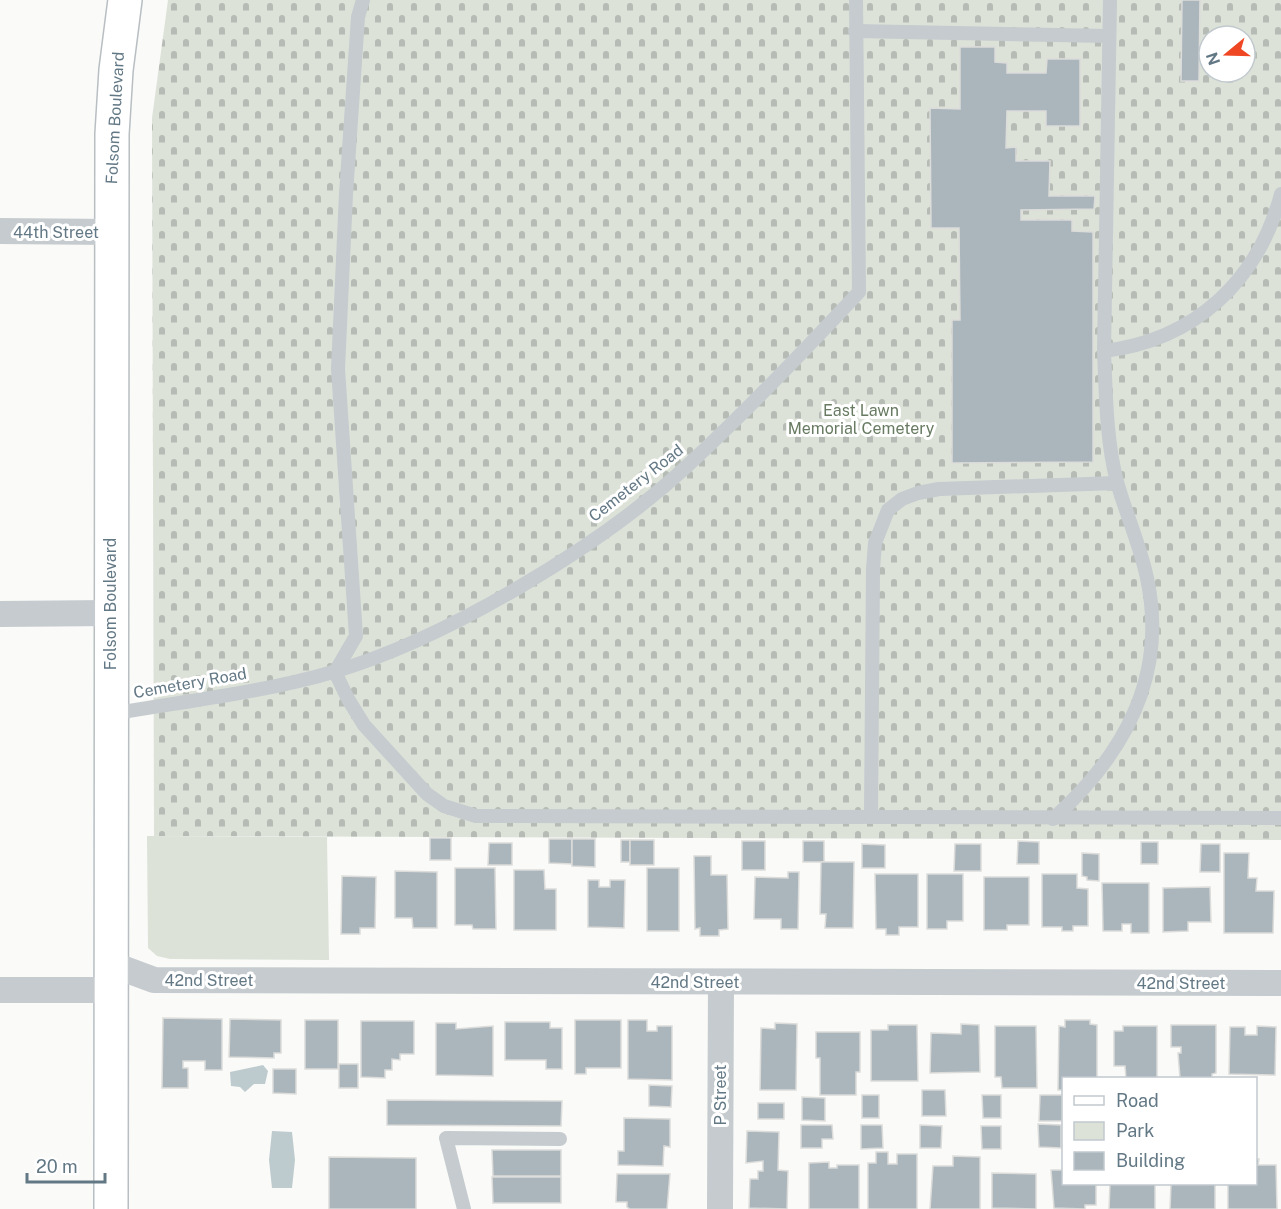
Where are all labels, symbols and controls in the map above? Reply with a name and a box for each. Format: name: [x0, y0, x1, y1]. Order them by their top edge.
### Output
north arrow: [1197, 24, 1257, 84]
text: N: [1202, 50, 1224, 68]
street label: Folsom Boulevard: [102, 51, 128, 185]
street label: 44th Street: [13, 223, 99, 242]
park label: East Lawn Memorial Cemetery: [788, 401, 935, 438]
street label: Cemetery Road: [585, 440, 687, 526]
street label: Folsom Boulevard: [101, 538, 120, 670]
street label: Cemetery Road: [132, 664, 248, 702]
street label: 42nd Street: [165, 971, 254, 990]
street label: 42nd Street: [651, 973, 740, 992]
street label: 42nd Street: [1137, 974, 1226, 993]
street label: P Street: [711, 1065, 730, 1125]
legend: [1062, 1077, 1257, 1185]
text: Road: [1116, 1090, 1159, 1111]
text: Park: [1116, 1120, 1154, 1141]
scale bar: [27, 1146, 105, 1184]
text: Building: [1116, 1150, 1185, 1171]
text: 20 m: [36, 1156, 78, 1177]

